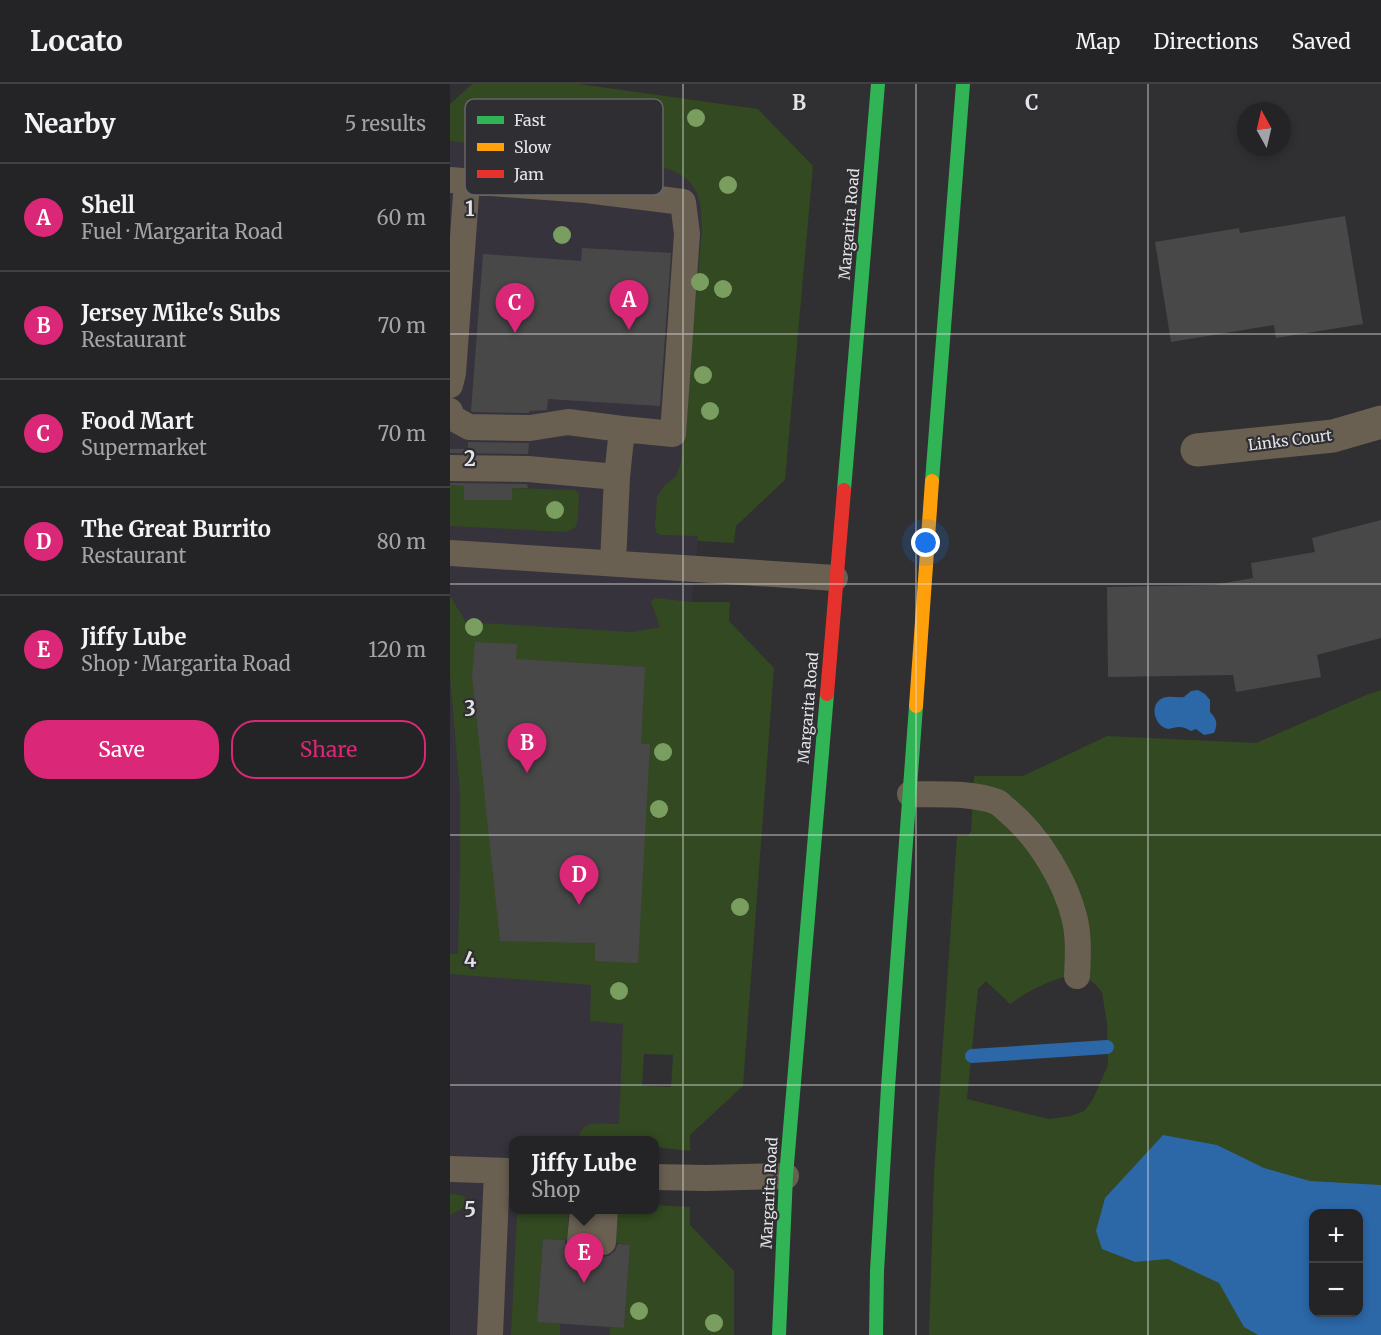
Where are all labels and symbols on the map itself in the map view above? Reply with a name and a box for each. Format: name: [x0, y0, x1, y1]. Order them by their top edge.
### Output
text: B: [792, 90, 806, 115]
text: C: [1025, 90, 1039, 115]
legend: [465, 99, 663, 195]
north arrow: [1237, 102, 1291, 156]
text: Fast: [514, 110, 547, 130]
text: Slow: [514, 137, 552, 157]
text: Jam: [513, 164, 544, 184]
street label: Margarita Road: [835, 167, 863, 281]
text: 1: [465, 196, 475, 221]
pin: A: [610, 280, 648, 330]
pin: C: [496, 284, 534, 333]
street label: Links Court: [1247, 425, 1333, 455]
text: 2: [464, 446, 476, 471]
your location: [911, 528, 940, 557]
street label: Margarita Road: [794, 651, 822, 765]
text: 3: [464, 696, 476, 721]
pin: B: [508, 724, 547, 773]
pin: D: [560, 856, 598, 905]
text: 4: [464, 947, 477, 972]
street label: Margarita Road: [757, 1137, 781, 1249]
text: 5: [464, 1197, 476, 1222]
pin: E: [564, 1234, 604, 1283]

